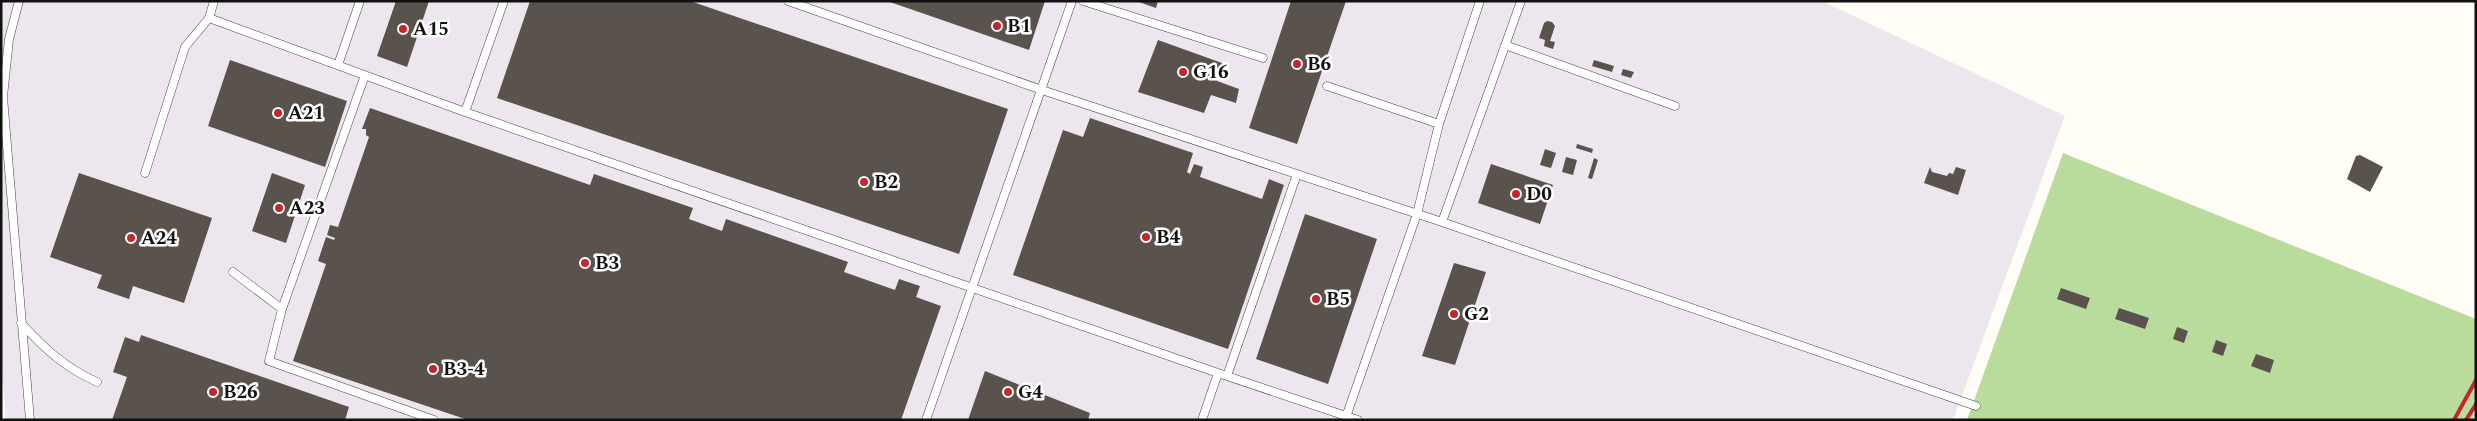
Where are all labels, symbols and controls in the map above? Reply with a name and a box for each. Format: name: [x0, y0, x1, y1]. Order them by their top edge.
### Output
place label: B1: [1007, 12, 1031, 41]
place label: A15: [413, 15, 449, 44]
marker: B1: [991, 20, 1003, 32]
marker: A15: [397, 23, 409, 35]
place label: B6: [1307, 50, 1331, 79]
place label: G16: [1193, 58, 1229, 87]
marker: B6: [1291, 58, 1303, 70]
marker: G16: [1177, 66, 1189, 78]
place label: A21: [288, 99, 324, 128]
marker: A21: [272, 107, 284, 119]
place label: B2: [874, 168, 898, 197]
marker: B2: [858, 176, 870, 188]
place label: D0: [1526, 180, 1552, 209]
marker: D0: [1510, 188, 1522, 200]
place label: A23: [289, 194, 325, 223]
marker: A23: [273, 202, 285, 214]
place label: B4: [1156, 223, 1180, 252]
place label: A24: [141, 224, 177, 253]
marker: B4: [1140, 231, 1152, 243]
marker: A24: [125, 232, 137, 244]
place label: B3: [595, 249, 619, 278]
marker: B3: [579, 257, 591, 269]
place label: B5: [1326, 285, 1350, 314]
marker: B5: [1310, 293, 1322, 305]
place label: G2: [1464, 300, 1489, 329]
marker: G2: [1448, 308, 1460, 320]
place label: B3-4: [443, 355, 485, 384]
marker: B3-4: [427, 363, 439, 375]
place label: B26: [223, 378, 258, 407]
place label: G4: [1018, 378, 1043, 407]
marker: B26: [207, 386, 219, 398]
marker: G4: [1002, 386, 1014, 398]

